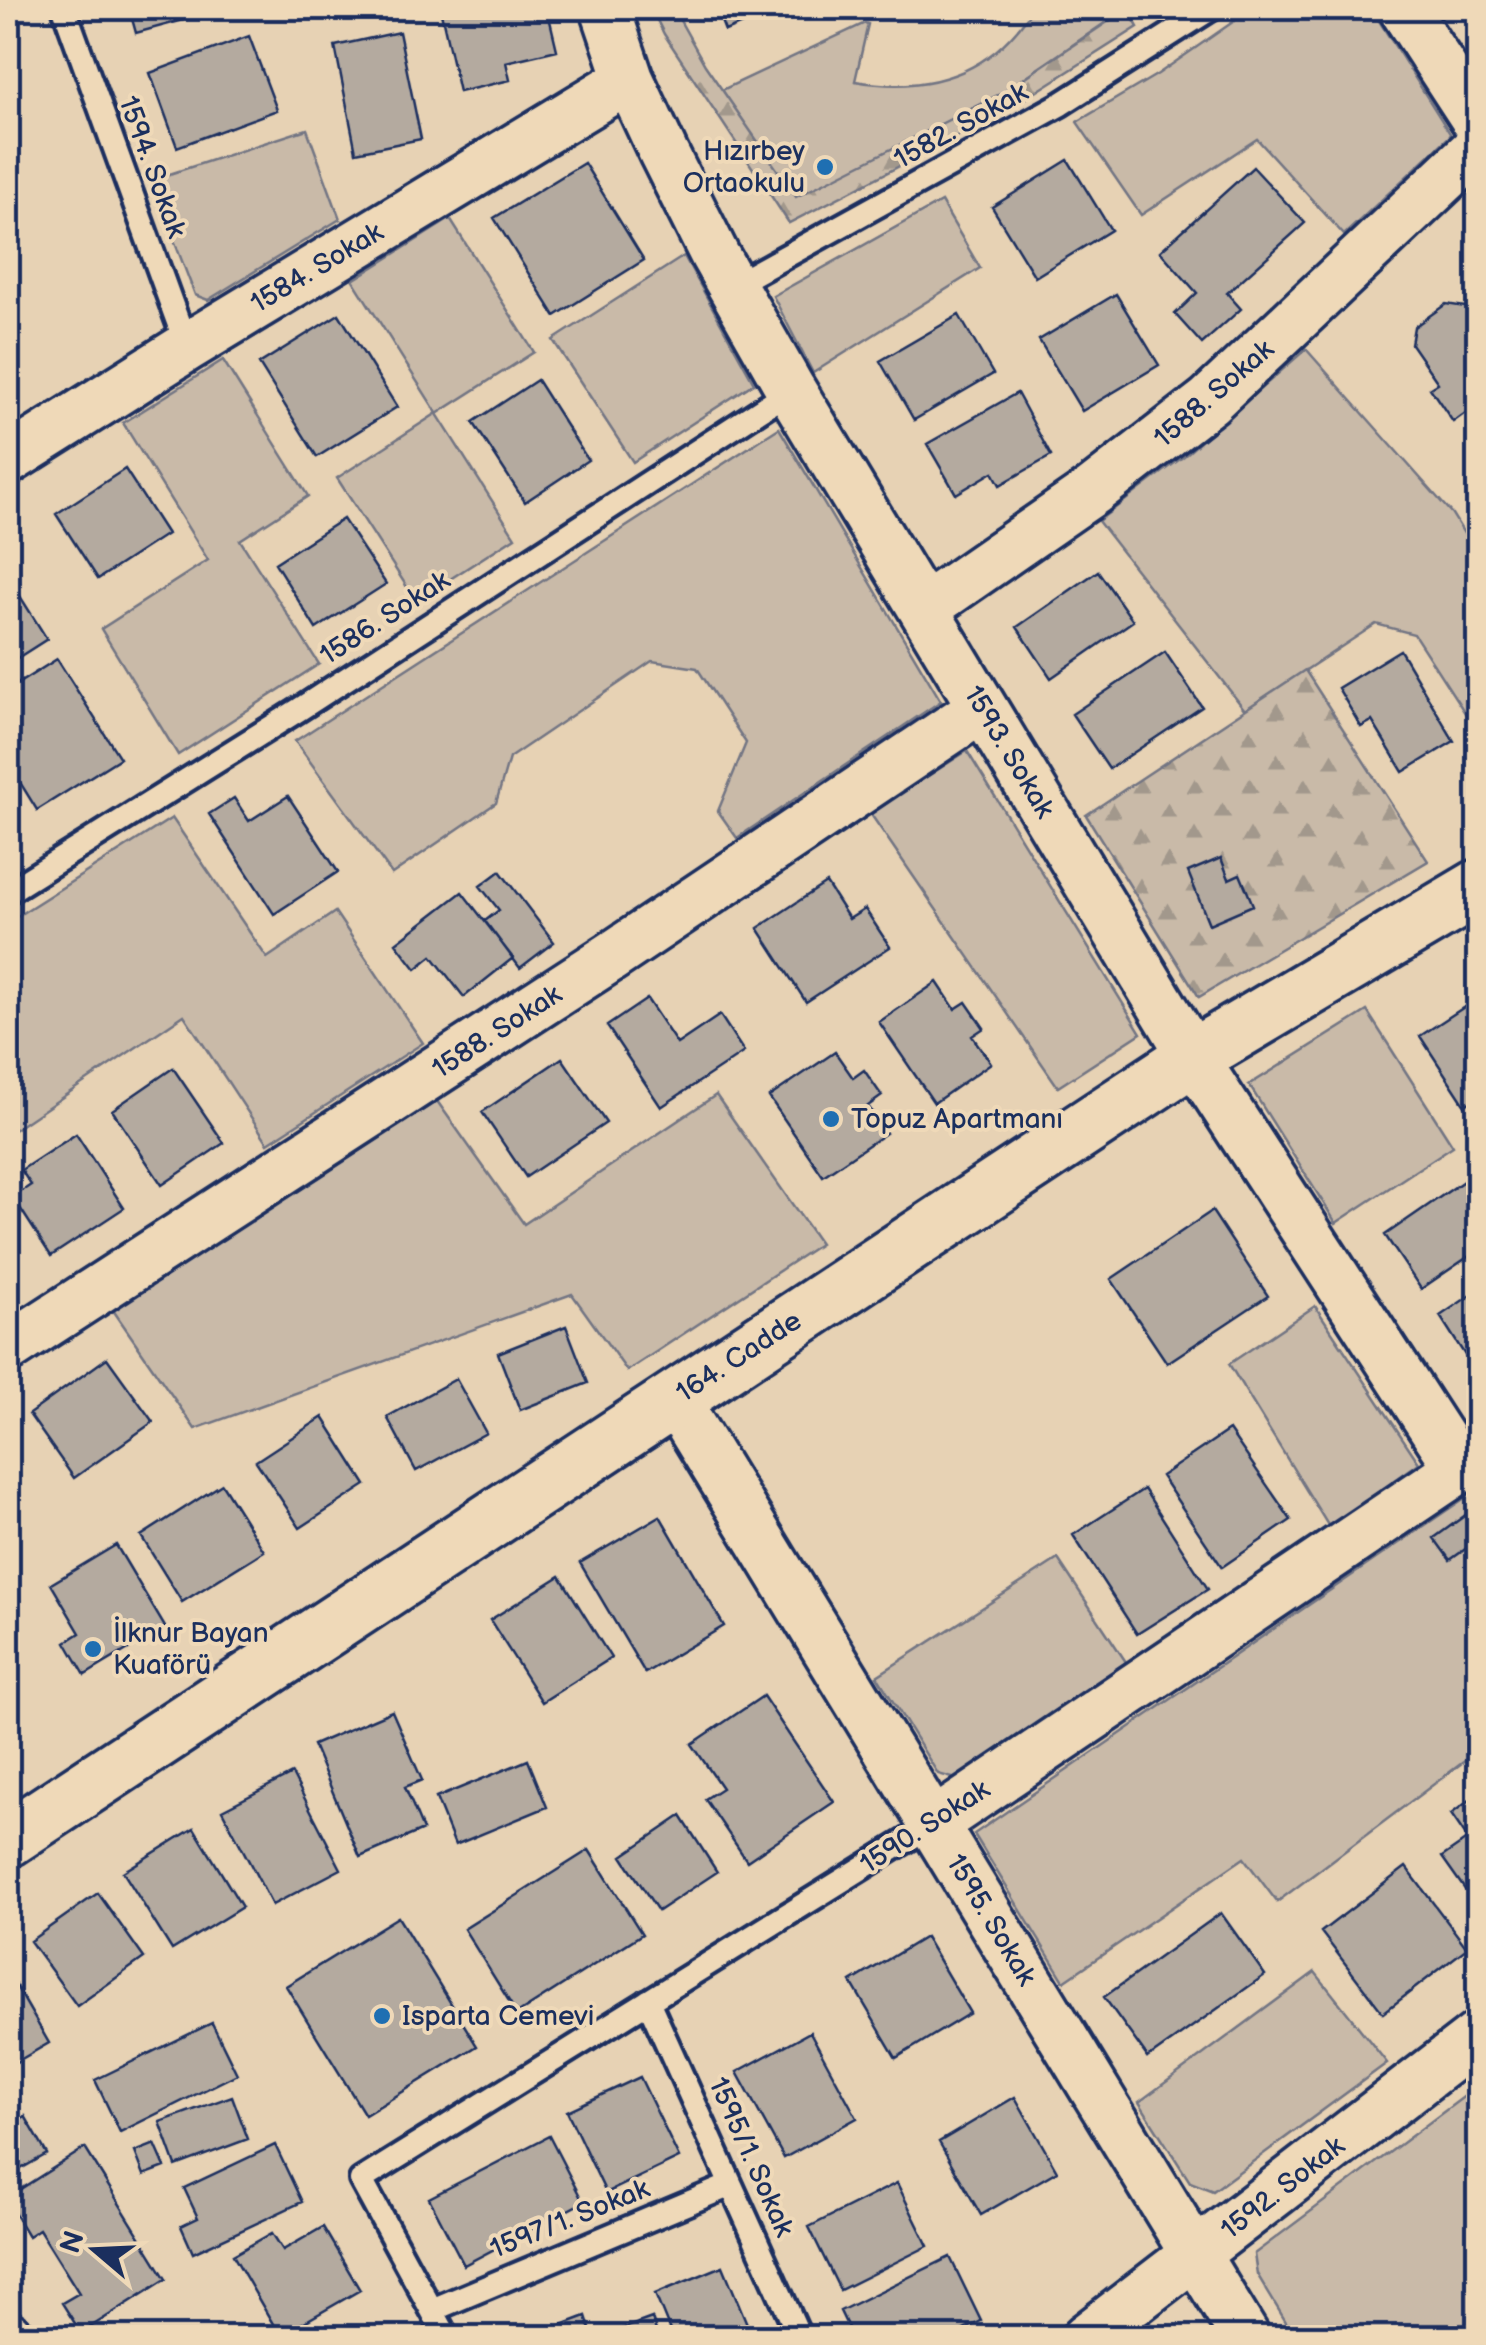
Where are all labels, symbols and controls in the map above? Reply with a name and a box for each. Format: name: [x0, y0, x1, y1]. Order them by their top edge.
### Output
street label: 1582. Sokak: [888, 76, 1034, 176]
street label: 1594. Sokak: [111, 92, 193, 243]
place label: Hızırbey Ortaokulu: [683, 135, 805, 200]
marker: Hızırbey Ortaokulu: [814, 156, 836, 178]
street label: 1584. Sokak: [245, 215, 389, 320]
street label: 1588. Sokak: [1147, 333, 1281, 455]
street label: 1586. Sokak: [314, 564, 456, 672]
street label: 1593. Sokak: [957, 680, 1062, 824]
street label: 1588. Sokak: [426, 978, 568, 1086]
place label: Topuz Apartmanı: [851, 1103, 1063, 1136]
marker: Topuz Apartmanı: [820, 1108, 842, 1130]
street label: 164. Cadde: [670, 1304, 808, 1410]
place label: İlknur Bayan Kuaförü: [113, 1616, 269, 1682]
marker: İlknur Bayan Kuaförü: [82, 1638, 104, 1660]
street label: 1590. Sokak: [854, 1773, 996, 1881]
street label: 1595. Sokak: [939, 1848, 1043, 1992]
place label: Isparta Cemevi: [402, 2000, 594, 2033]
marker: Isparta Cemevi: [371, 2005, 393, 2027]
street label: 1595/1. Sokak: [701, 2072, 801, 2242]
street label: 1592. Sokak: [1215, 2129, 1352, 2246]
street label: 1597/1. Sokak: [486, 2172, 655, 2266]
north arrow: [45, 2200, 145, 2300]
text: N: [54, 2227, 92, 2258]

